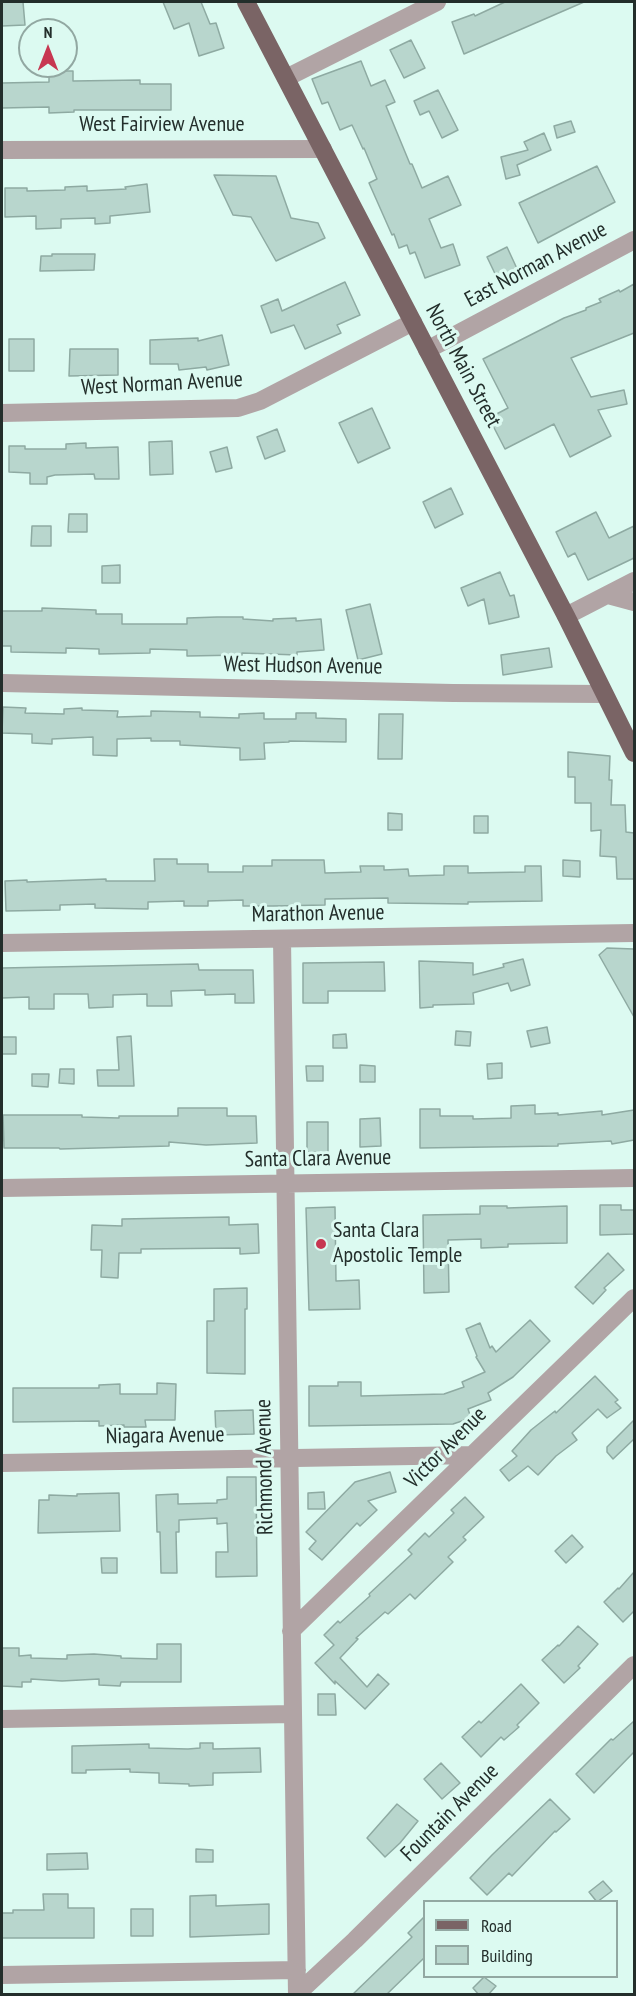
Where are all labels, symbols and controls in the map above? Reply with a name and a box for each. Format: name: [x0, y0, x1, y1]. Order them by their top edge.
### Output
north arrow: [18, 18, 78, 78]
text: N: [44, 22, 52, 42]
street label: West Fairview Avenue: [79, 112, 245, 138]
street label: East Norman Avenue: [461, 217, 611, 313]
street label: North Main Street: [419, 300, 507, 432]
street label: West Norman Avenue: [81, 367, 243, 401]
street label: West Hudson Avenue: [223, 651, 383, 681]
street label: Marathon Avenue: [251, 900, 385, 928]
street label: Santa Clara Avenue: [245, 1145, 391, 1173]
place label: Santa Clara Apostolic Temple: [333, 1218, 462, 1270]
marker: Santa Clara Apostolic Temple: [314, 1237, 328, 1251]
street label: Richmond Avenue: [251, 1399, 279, 1535]
street label: Victor Avenue: [400, 1402, 492, 1494]
street label: Niagara Avenue: [105, 1422, 225, 1450]
street label: Fountain Avenue: [396, 1759, 504, 1867]
legend: [423, 1900, 618, 1978]
text: Road: [481, 1914, 512, 1937]
text: Building: [481, 1944, 533, 1967]

